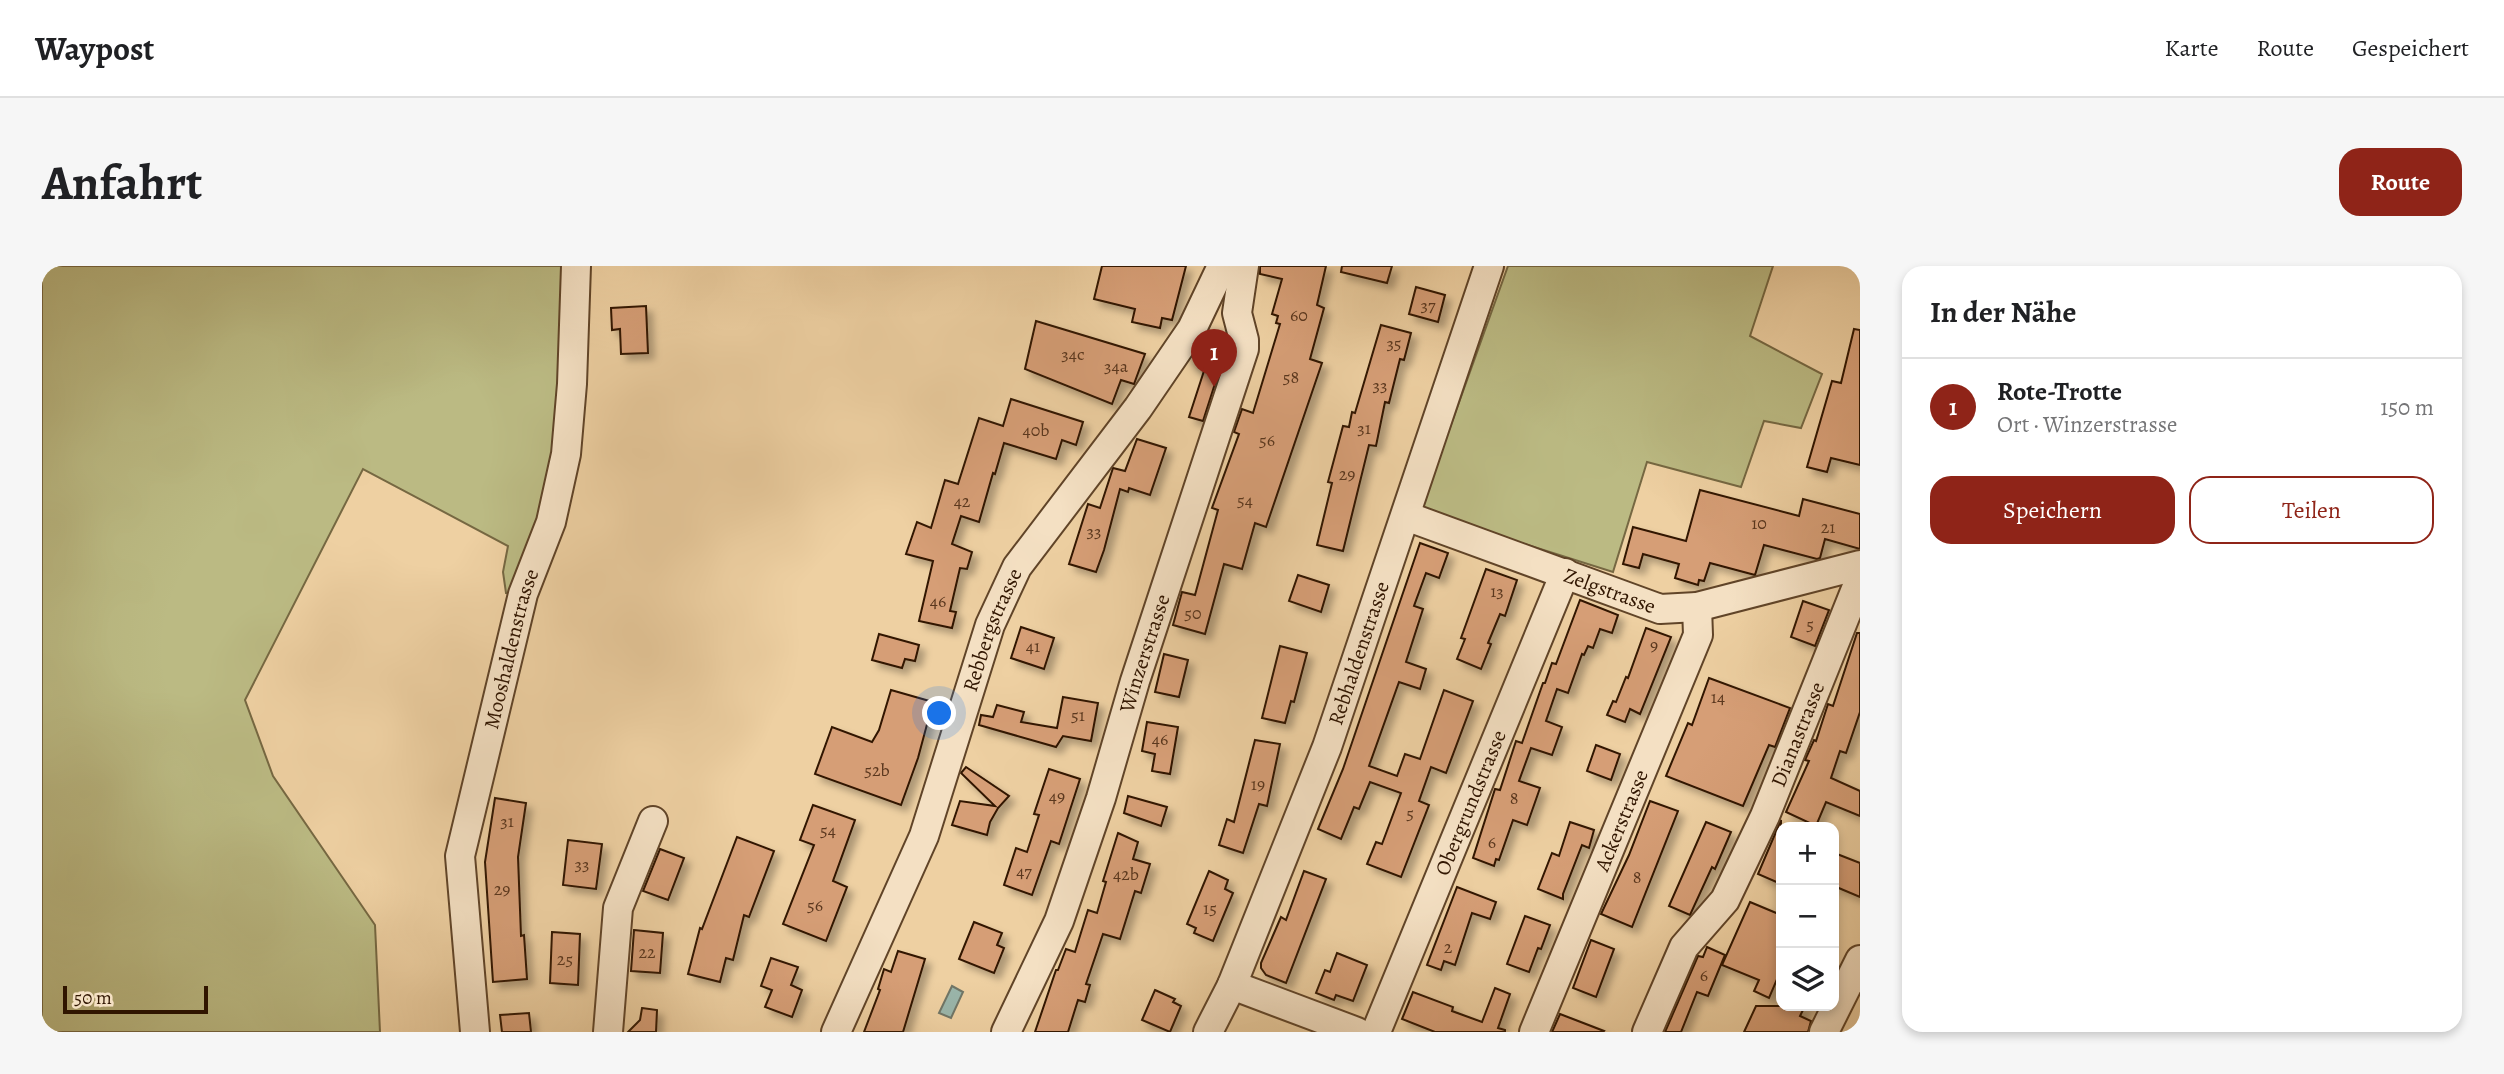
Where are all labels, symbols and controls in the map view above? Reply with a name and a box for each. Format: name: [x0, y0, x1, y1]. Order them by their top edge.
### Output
text: Waypost: [35, 26, 154, 71]
text: Karte: [2165, 32, 2218, 64]
text: Route: [2256, 32, 2314, 64]
text: Gespeichert: [2352, 32, 2469, 64]
button: Route: [2339, 148, 2462, 216]
text: Anfahrt: [42, 149, 202, 216]
text: In der Nähe: [1930, 292, 2076, 332]
house number: 37: [1420, 293, 1436, 317]
house number: 60: [1290, 303, 1308, 327]
pin: 1: [1191, 329, 1237, 387]
house number: 35: [1386, 331, 1402, 355]
house number: 34c: [1061, 342, 1085, 366]
house number: 34a: [1104, 354, 1129, 378]
house number: 58: [1283, 365, 1299, 389]
house number: 33: [1373, 373, 1387, 397]
text: Rote-Trotte: [1997, 374, 2122, 409]
text: 1: [1949, 392, 1957, 423]
text: 150 m: [2380, 392, 2434, 423]
text: Ort · Winzerstrasse: [1997, 409, 2177, 440]
house number: 31: [1357, 416, 1371, 440]
house number: 40b: [1023, 418, 1049, 442]
house number: 56: [1259, 428, 1275, 452]
house number: 29: [1339, 462, 1355, 486]
button: Speichern: [1930, 476, 2175, 544]
button: Teilen: [2189, 476, 2434, 544]
house number: 54: [1237, 488, 1253, 512]
house number: 42: [954, 489, 971, 513]
house number: 10: [1751, 511, 1767, 535]
house number: 21: [1821, 515, 1835, 539]
house number: 33: [1087, 519, 1101, 543]
street label: Zelgstrasse: [1560, 561, 1660, 620]
street label: Rebbergstrasse: [956, 564, 1029, 695]
street label: Mooshaldenstrasse: [477, 565, 546, 732]
street label: Rebhaldenstrasse: [1321, 578, 1396, 729]
house number: 13: [1490, 579, 1504, 603]
house number: 46: [930, 589, 946, 613]
street label: Winzerstrasse: [1112, 591, 1177, 717]
house number: 50: [1184, 601, 1202, 625]
house number: 5: [1806, 612, 1814, 636]
house number: 9: [1650, 633, 1658, 657]
house number: 41: [1026, 634, 1040, 658]
street label: Dianastrasse: [1764, 678, 1831, 791]
house number: 14: [1711, 685, 1725, 709]
your location: [922, 696, 956, 730]
house number: 51: [1071, 703, 1085, 727]
street label: Obergrundstrasse: [1428, 726, 1513, 880]
house number: 46: [1152, 727, 1168, 751]
house number: 52b: [864, 758, 890, 782]
street label: Ackerstrasse: [1588, 765, 1655, 876]
house number: 19: [1251, 772, 1265, 796]
house number: 49: [1049, 784, 1065, 808]
house number: 8: [1510, 786, 1518, 810]
house number: 5: [1406, 801, 1414, 825]
house number: 31: [500, 809, 514, 833]
house number: 54: [820, 818, 836, 842]
map controls: [1776, 822, 1839, 1011]
button: +: [1776, 822, 1839, 885]
house number: 6: [1488, 830, 1496, 854]
house number: 33: [575, 852, 589, 876]
house number: 47: [1016, 859, 1032, 883]
house number: 42b: [1113, 862, 1139, 886]
house number: 8: [1633, 865, 1641, 889]
house number: 29: [494, 877, 510, 901]
button: −: [1776, 885, 1839, 948]
house number: 56: [807, 893, 823, 917]
house number: 15: [1203, 896, 1217, 920]
house number: 2: [1444, 935, 1453, 959]
house number: 22: [638, 940, 656, 964]
house number: 25: [557, 947, 573, 971]
button: layers: [1776, 948, 1839, 1011]
house number: 6: [1700, 963, 1708, 987]
scale bar: [63, 983, 208, 1015]
text: 50 m: [74, 985, 112, 1011]

